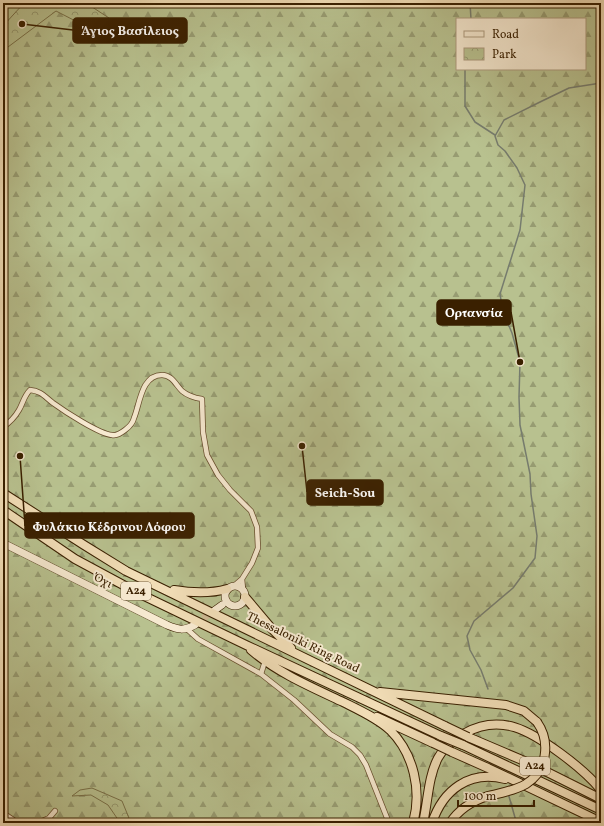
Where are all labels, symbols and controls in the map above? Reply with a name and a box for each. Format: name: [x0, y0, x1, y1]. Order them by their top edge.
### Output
callout: Άγιος Βασίλειος: [73, 18, 187, 43]
legend: [456, 18, 586, 70]
text: Άγιος Βασίλειος: [81, 23, 179, 41]
text: Road: [492, 27, 519, 43]
text: Park: [492, 47, 517, 63]
callout: Ορτανσία: [437, 300, 511, 325]
text: Ορτανσία: [445, 305, 504, 323]
callout: Seich-Sou: [307, 480, 383, 505]
text: Seich-Sou: [315, 485, 375, 503]
callout: Φυλάκιο Κέδρινου Λόφου: [25, 513, 194, 538]
text: Φυλάκιο Κέδρινου Λόφου: [32, 519, 186, 537]
street label: Όχι: [90, 569, 115, 592]
road number: Α24: [121, 582, 151, 600]
street label: Thessaloniki Ring Road: [244, 609, 362, 677]
road number: Α24: [520, 757, 550, 775]
scale bar: [458, 782, 534, 808]
text: 100 m: [464, 789, 497, 805]

